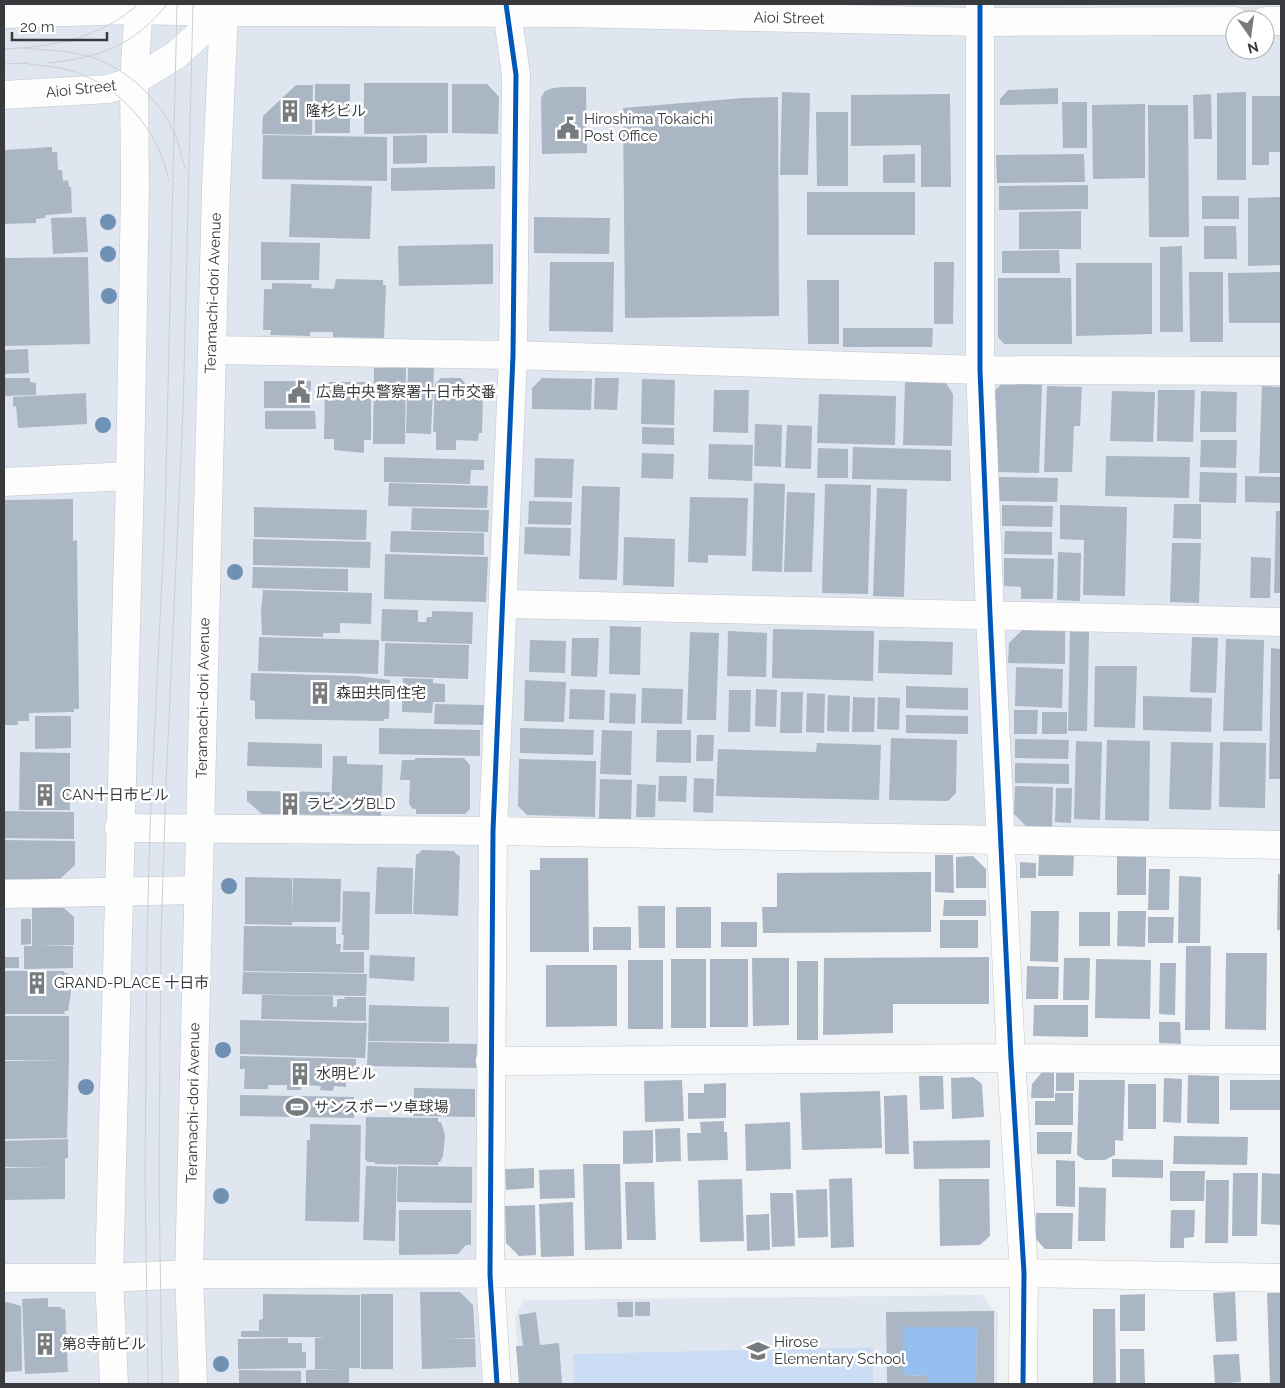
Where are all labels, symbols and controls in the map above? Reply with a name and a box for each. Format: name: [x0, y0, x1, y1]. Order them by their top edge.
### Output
street label: Aioi Street: [753, 8, 825, 28]
scale bar: [12, 10, 108, 42]
north arrow: [1225, 10, 1275, 60]
text: 20 m: [20, 18, 55, 36]
text: N: [1246, 39, 1260, 57]
street label: Aioi Street: [45, 76, 117, 102]
building icon: 隆杉ビル: [277, 98, 303, 124]
place label: 隆杉ビル: [306, 102, 366, 120]
place label: Hiroshima Tokaichi Post Office: [584, 110, 713, 145]
public building icon: Hiroshima Tokaichi Post Office: [555, 115, 581, 141]
street label: Teramachi-dori Avenue: [201, 212, 225, 374]
public building icon: 広島中央警察署十日市交番: [286, 379, 312, 405]
place label: 広島中央警察署十日市交番: [316, 383, 496, 401]
street label: Teramachi-dori Avenue: [193, 617, 213, 779]
building icon: 森田共同住宅: [307, 680, 333, 706]
place label: 森田共同住宅: [336, 684, 426, 702]
building icon: CAN十日市ビル: [32, 782, 58, 808]
place label: CAN十日市ビル: [62, 786, 169, 804]
building icon: ラビングBLD: [277, 791, 303, 817]
place label: ラビングBLD: [306, 795, 396, 813]
building icon: GRAND-PLACE 十日市: [24, 970, 50, 996]
place label: GRAND-PLACE 十日市: [54, 974, 209, 992]
street label: Teramachi-dori Avenue: [183, 1022, 203, 1184]
building icon: 水明ビル: [287, 1061, 313, 1087]
place label: 水明ビル: [316, 1065, 376, 1083]
sports icon: サンスポーツ卓球場: [284, 1094, 310, 1120]
place label: サンスポーツ卓球場: [314, 1098, 448, 1116]
building icon: 第8寺前ビル: [32, 1331, 58, 1357]
place label: Hirose Elementary School: [774, 1333, 906, 1368]
place label: 第8寺前ビル: [62, 1335, 146, 1353]
school or university icon: Hirose Elementary School: [745, 1338, 771, 1364]

